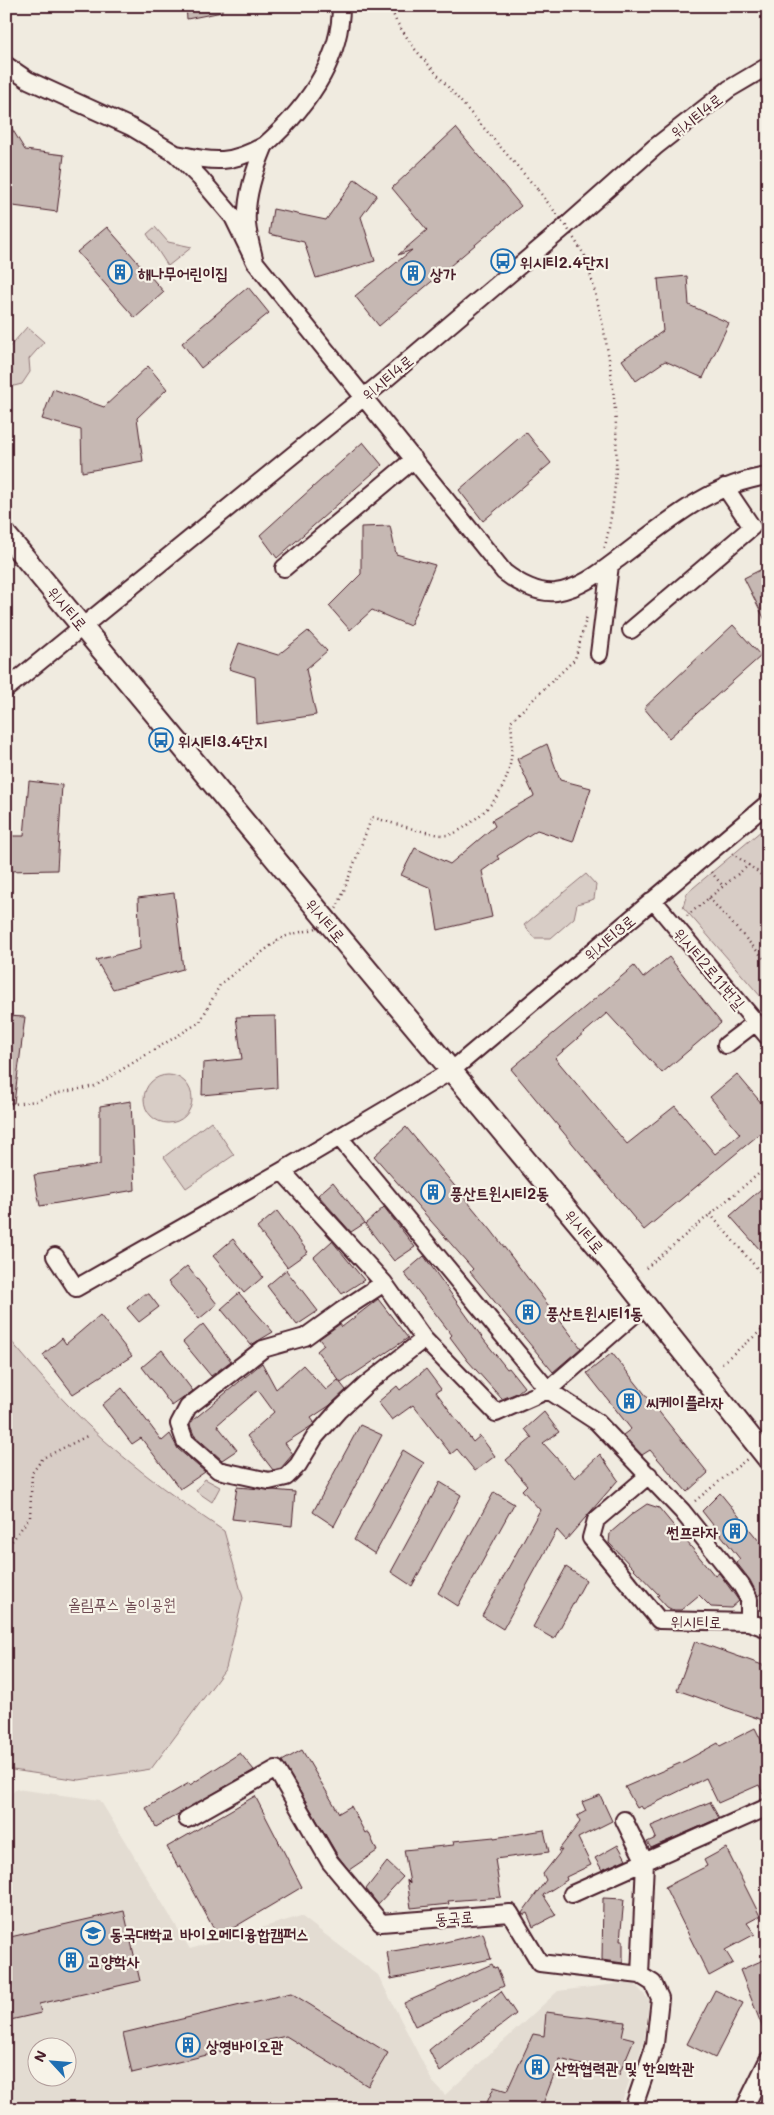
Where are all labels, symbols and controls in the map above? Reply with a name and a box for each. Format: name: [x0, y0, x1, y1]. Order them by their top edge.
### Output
street label: 위시티4로: [666, 88, 726, 142]
bus stop icon: 위시티2.4단지: [490, 248, 516, 274]
place label: 위시티2.4단지: [520, 251, 609, 272]
building icon: 해나무어린이집: [107, 259, 133, 285]
building icon: 상가: [400, 260, 426, 286]
place label: 해나무어린이집: [137, 262, 228, 283]
place label: 상가: [430, 263, 456, 284]
street label: 위시티4로: [357, 349, 417, 405]
street label: 위시티로: [43, 582, 93, 634]
bus stop icon: 위시티3.4단지: [148, 727, 174, 753]
place label: 위시티3.4단지: [178, 730, 267, 751]
street label: 위시티로: [301, 894, 351, 946]
street label: 위시티3로: [579, 909, 639, 965]
street label: 위시티2로11번길: [670, 923, 750, 1013]
building icon: 풍산트윈시티2동: [420, 1179, 446, 1205]
place label: 풍산트윈시티2동: [450, 1182, 549, 1203]
street label: 위시티로: [560, 1205, 610, 1257]
building icon: 풍산트윈시티1동: [515, 1299, 541, 1325]
place label: 풍산트윈시티1동: [546, 1302, 643, 1323]
building icon: 씨케이플라자: [616, 1388, 642, 1414]
place label: 씨케이플라자: [646, 1391, 723, 1412]
building icon: 썬프라자: [722, 1518, 748, 1544]
place label: 썬프라자: [666, 1521, 718, 1542]
park label: 올림푸스 놀이공원: [68, 1593, 176, 1614]
street label: 위시티로: [670, 1610, 722, 1632]
street label: 동국로: [434, 1905, 474, 1929]
school or university icon: 동국대학교 바이오메디융합캠퍼스: [80, 1920, 106, 1946]
place label: 동국대학교 바이오메디융합캠퍼스: [110, 1923, 309, 1944]
building icon: 고양학사: [58, 1947, 84, 1973]
place label: 고양학사: [88, 1950, 140, 1971]
building icon: 상영바이오관: [175, 2032, 201, 2058]
place label: 상영바이오관: [206, 2035, 283, 2056]
north arrow: [28, 2038, 78, 2088]
text: N: [29, 2047, 51, 2065]
building icon: 산학협력관 및 한의학관: [524, 2054, 550, 2080]
place label: 산학협력관 및 한의학관: [554, 2057, 694, 2078]

